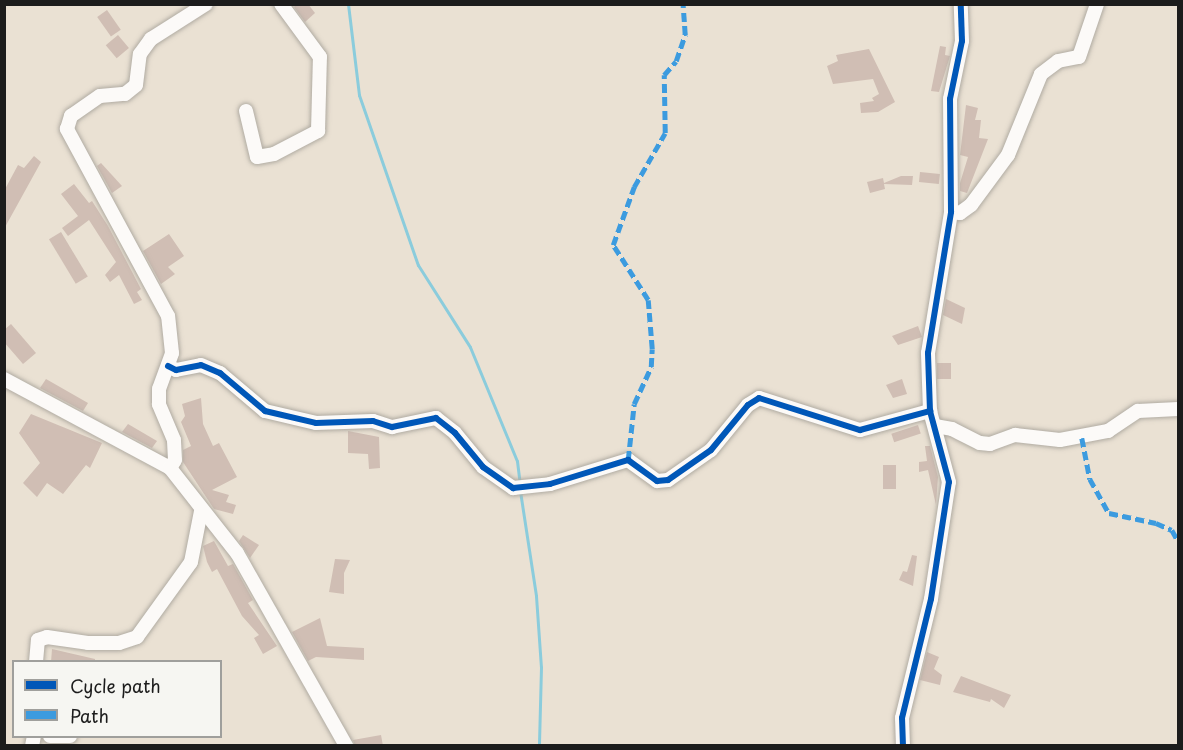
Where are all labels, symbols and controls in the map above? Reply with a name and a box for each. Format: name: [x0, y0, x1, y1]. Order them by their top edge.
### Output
legend: [12, 660, 222, 738]
text: Cycle path: [70, 672, 161, 699]
text: Path: [70, 702, 109, 729]

